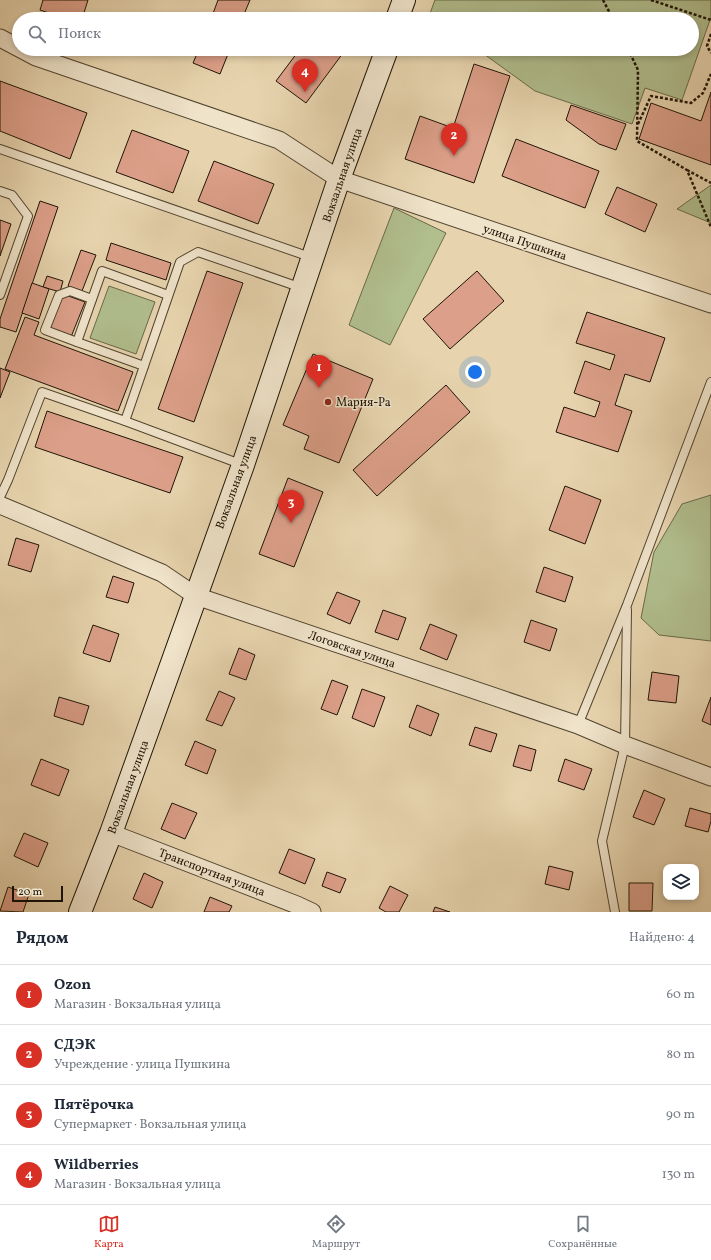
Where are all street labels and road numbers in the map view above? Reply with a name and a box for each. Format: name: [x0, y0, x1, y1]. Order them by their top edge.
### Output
street label: Вокзальная улица: [319, 126, 367, 225]
street label: улица Пушкина: [481, 221, 569, 265]
street label: Вокзальная улица: [213, 433, 261, 531]
street label: Логовская улица: [306, 627, 398, 672]
street label: Вокзальная улица: [105, 738, 153, 836]
street label: Транспортная улица: [156, 845, 267, 901]

